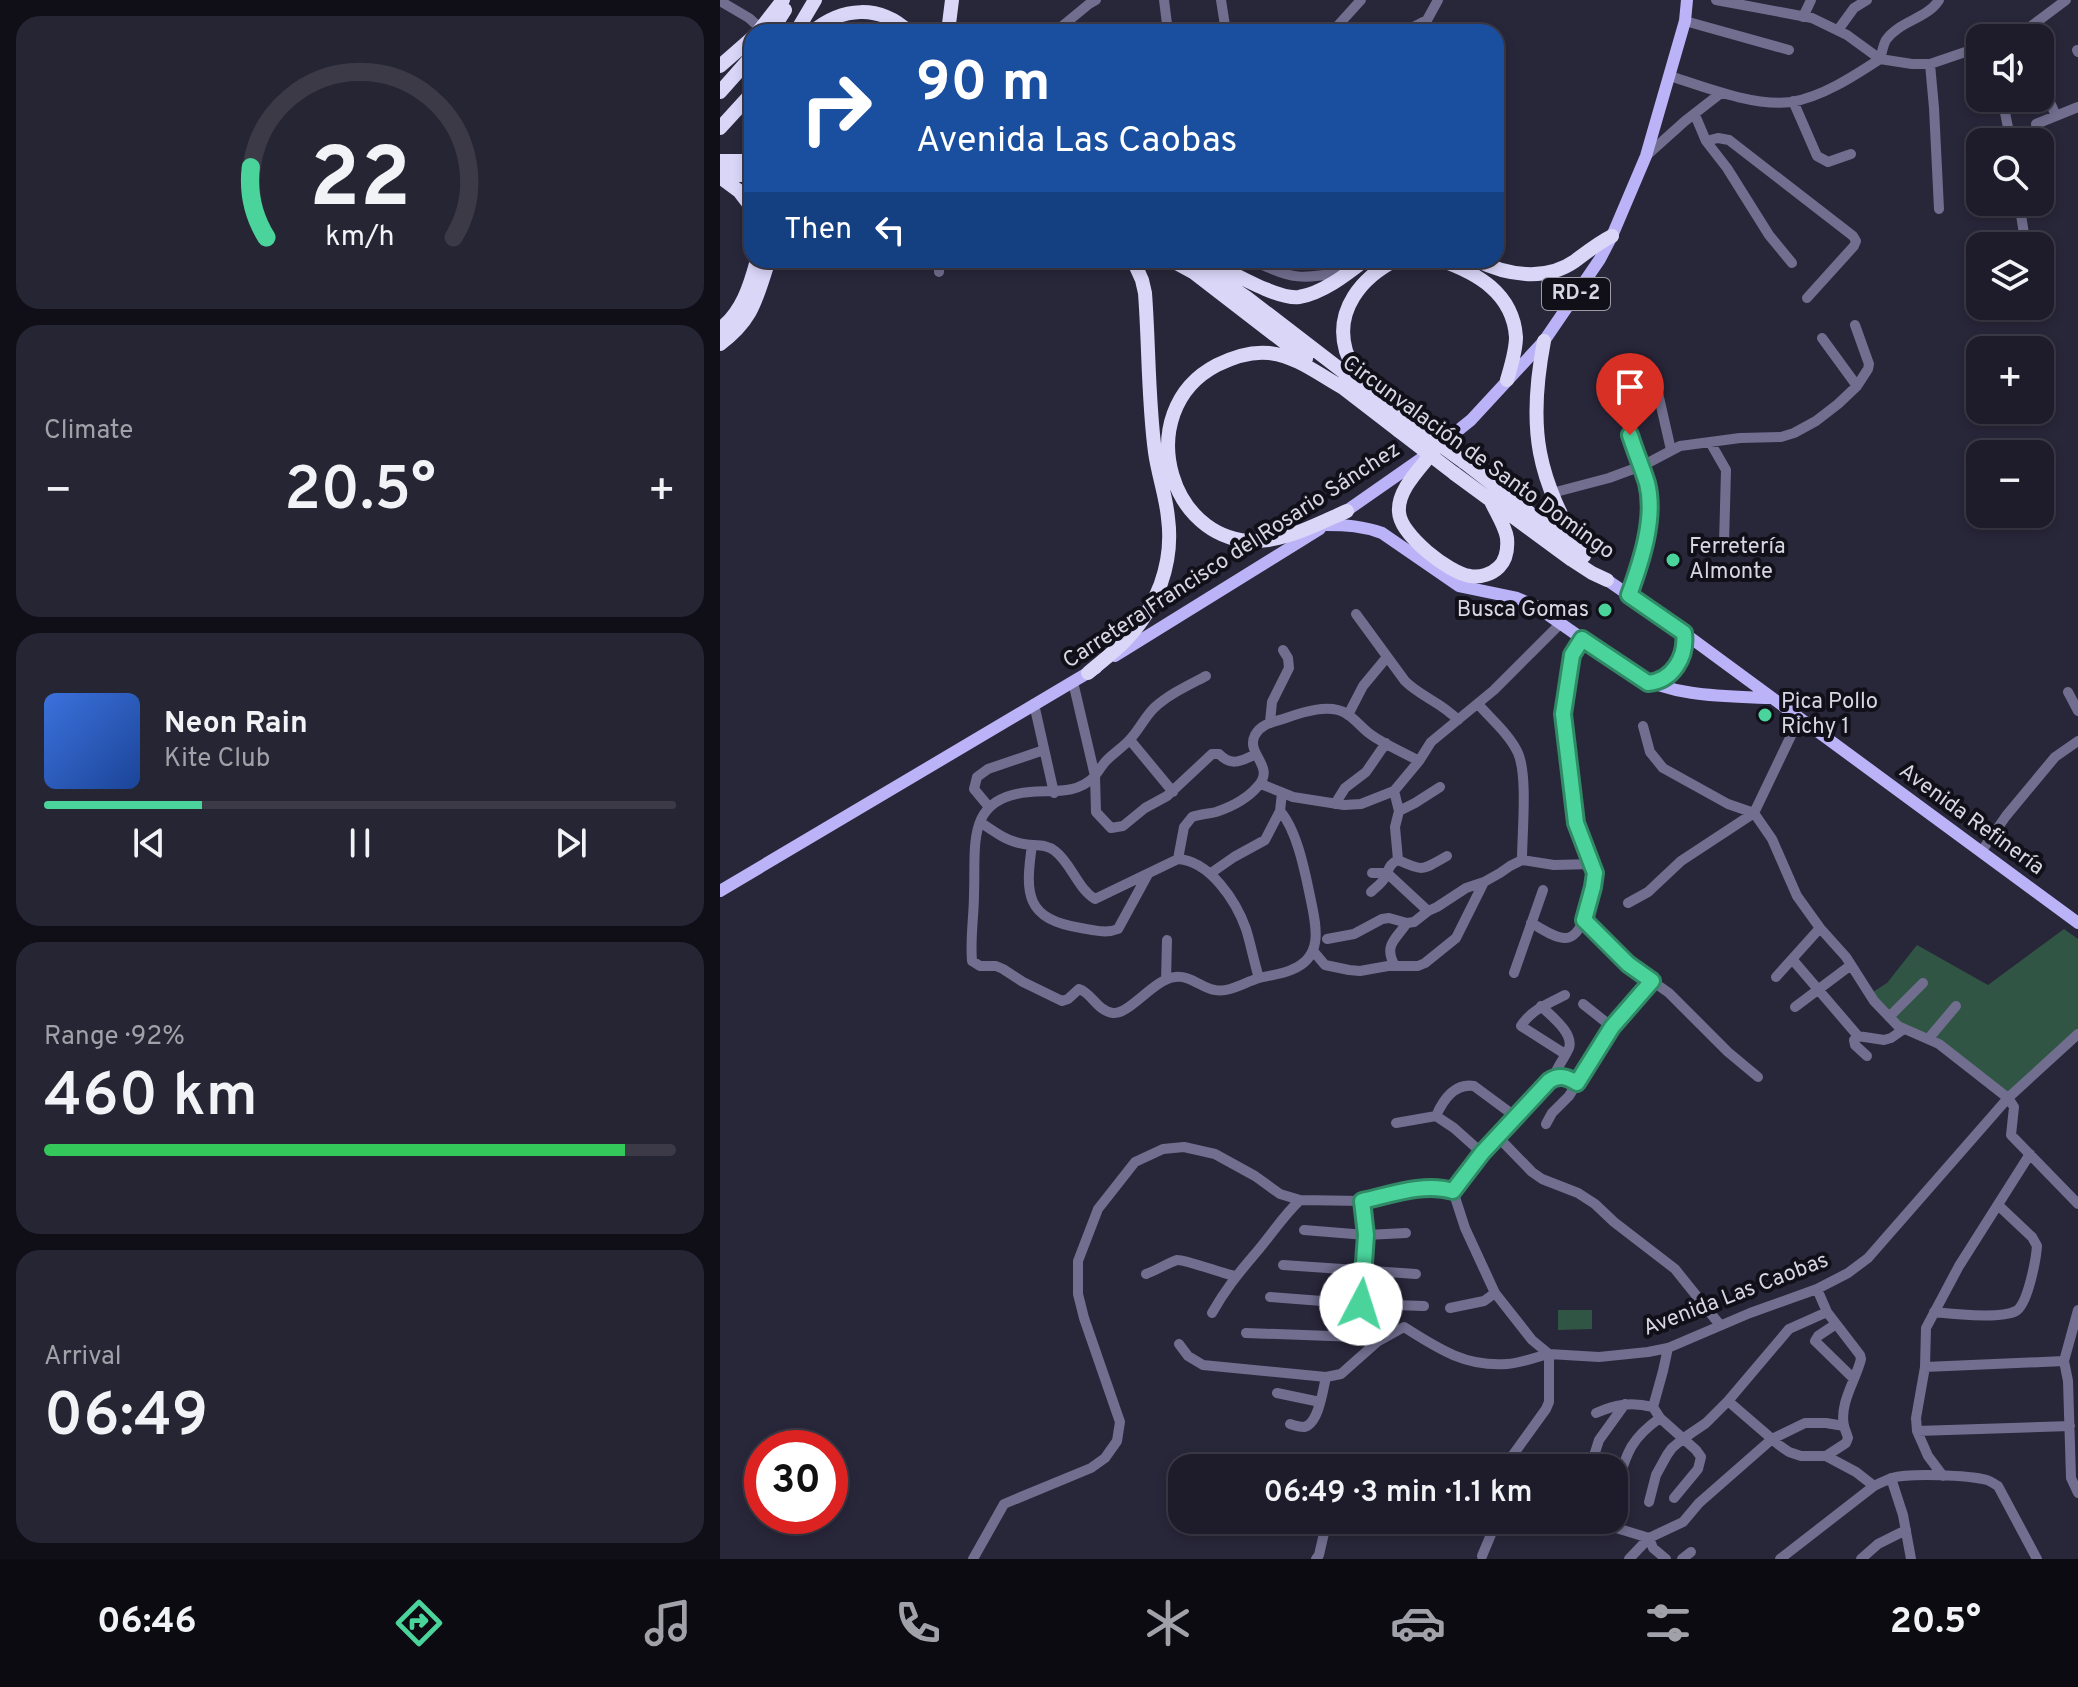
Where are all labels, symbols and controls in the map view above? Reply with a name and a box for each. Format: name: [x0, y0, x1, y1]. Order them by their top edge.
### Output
map controls: [1966, 24, 2054, 528]
button: sound: [1966, 24, 2054, 112]
text: 90 m: [916, 50, 1051, 120]
icon: right: [784, 56, 888, 160]
text: Avenida Las Caobas: [916, 119, 1237, 165]
button: search: [1966, 128, 2054, 216]
text: 22: [309, 131, 411, 236]
icon: left: [868, 208, 912, 252]
text: Then: [784, 212, 852, 249]
text: km/h: [325, 220, 395, 256]
button: layers: [1966, 232, 2054, 320]
road number: RD-2: [1542, 278, 1610, 310]
button: +: [1966, 336, 2054, 424]
street label: Circunvalación de Santo Domingo: [1336, 350, 1620, 566]
pin: [1596, 353, 1664, 435]
icon: arrive: [1608, 365, 1652, 409]
text: Climate: [44, 415, 133, 448]
street label: Carretera Francisco del Rosario Sánchez: [1058, 437, 1406, 675]
button: −: [1966, 440, 2054, 528]
text: 20.5°: [284, 455, 436, 531]
text: −: [44, 465, 72, 521]
text: +: [648, 465, 676, 521]
place label: Ferretería Almonte: [1689, 534, 1786, 586]
marker: Ferretería Almonte: [1664, 551, 1682, 569]
place label: Busca Gomas: [1457, 597, 1589, 624]
marker: Busca Gomas: [1596, 601, 1614, 619]
place label: Pica Pollo Richy 1: [1781, 689, 1878, 741]
text: Neon Rain: [164, 706, 308, 743]
marker: Pica Pollo Richy 1: [1756, 706, 1774, 724]
text: Kite Club: [164, 743, 270, 776]
street label: Avenida Refinería: [1893, 758, 2049, 882]
icon: previous: [127, 821, 171, 865]
icon: pause: [338, 821, 382, 865]
icon: next: [549, 821, 593, 865]
text: Range · 92%: [44, 1021, 185, 1054]
text: 460 km: [44, 1061, 258, 1137]
street label: Avenida Las Caobas: [1639, 1247, 1833, 1343]
position arrow: [1319, 1262, 1403, 1346]
text: Arrival: [44, 1341, 122, 1374]
text: 06:49: [44, 1381, 208, 1457]
speed limit sign: 30: [744, 1430, 848, 1534]
text: 06:49 · 3 min · 1.1 km: [1263, 1475, 1533, 1512]
icon: directions: [391, 1595, 447, 1651]
icon: music: [640, 1595, 696, 1651]
icon: phone: [890, 1595, 946, 1651]
icon: climate: [1140, 1595, 1196, 1651]
icon: car: [1390, 1595, 1446, 1651]
icon: filters: [1640, 1595, 1696, 1651]
text: 06:46: [97, 1600, 197, 1646]
text: 20.5°: [1890, 1600, 1981, 1646]

